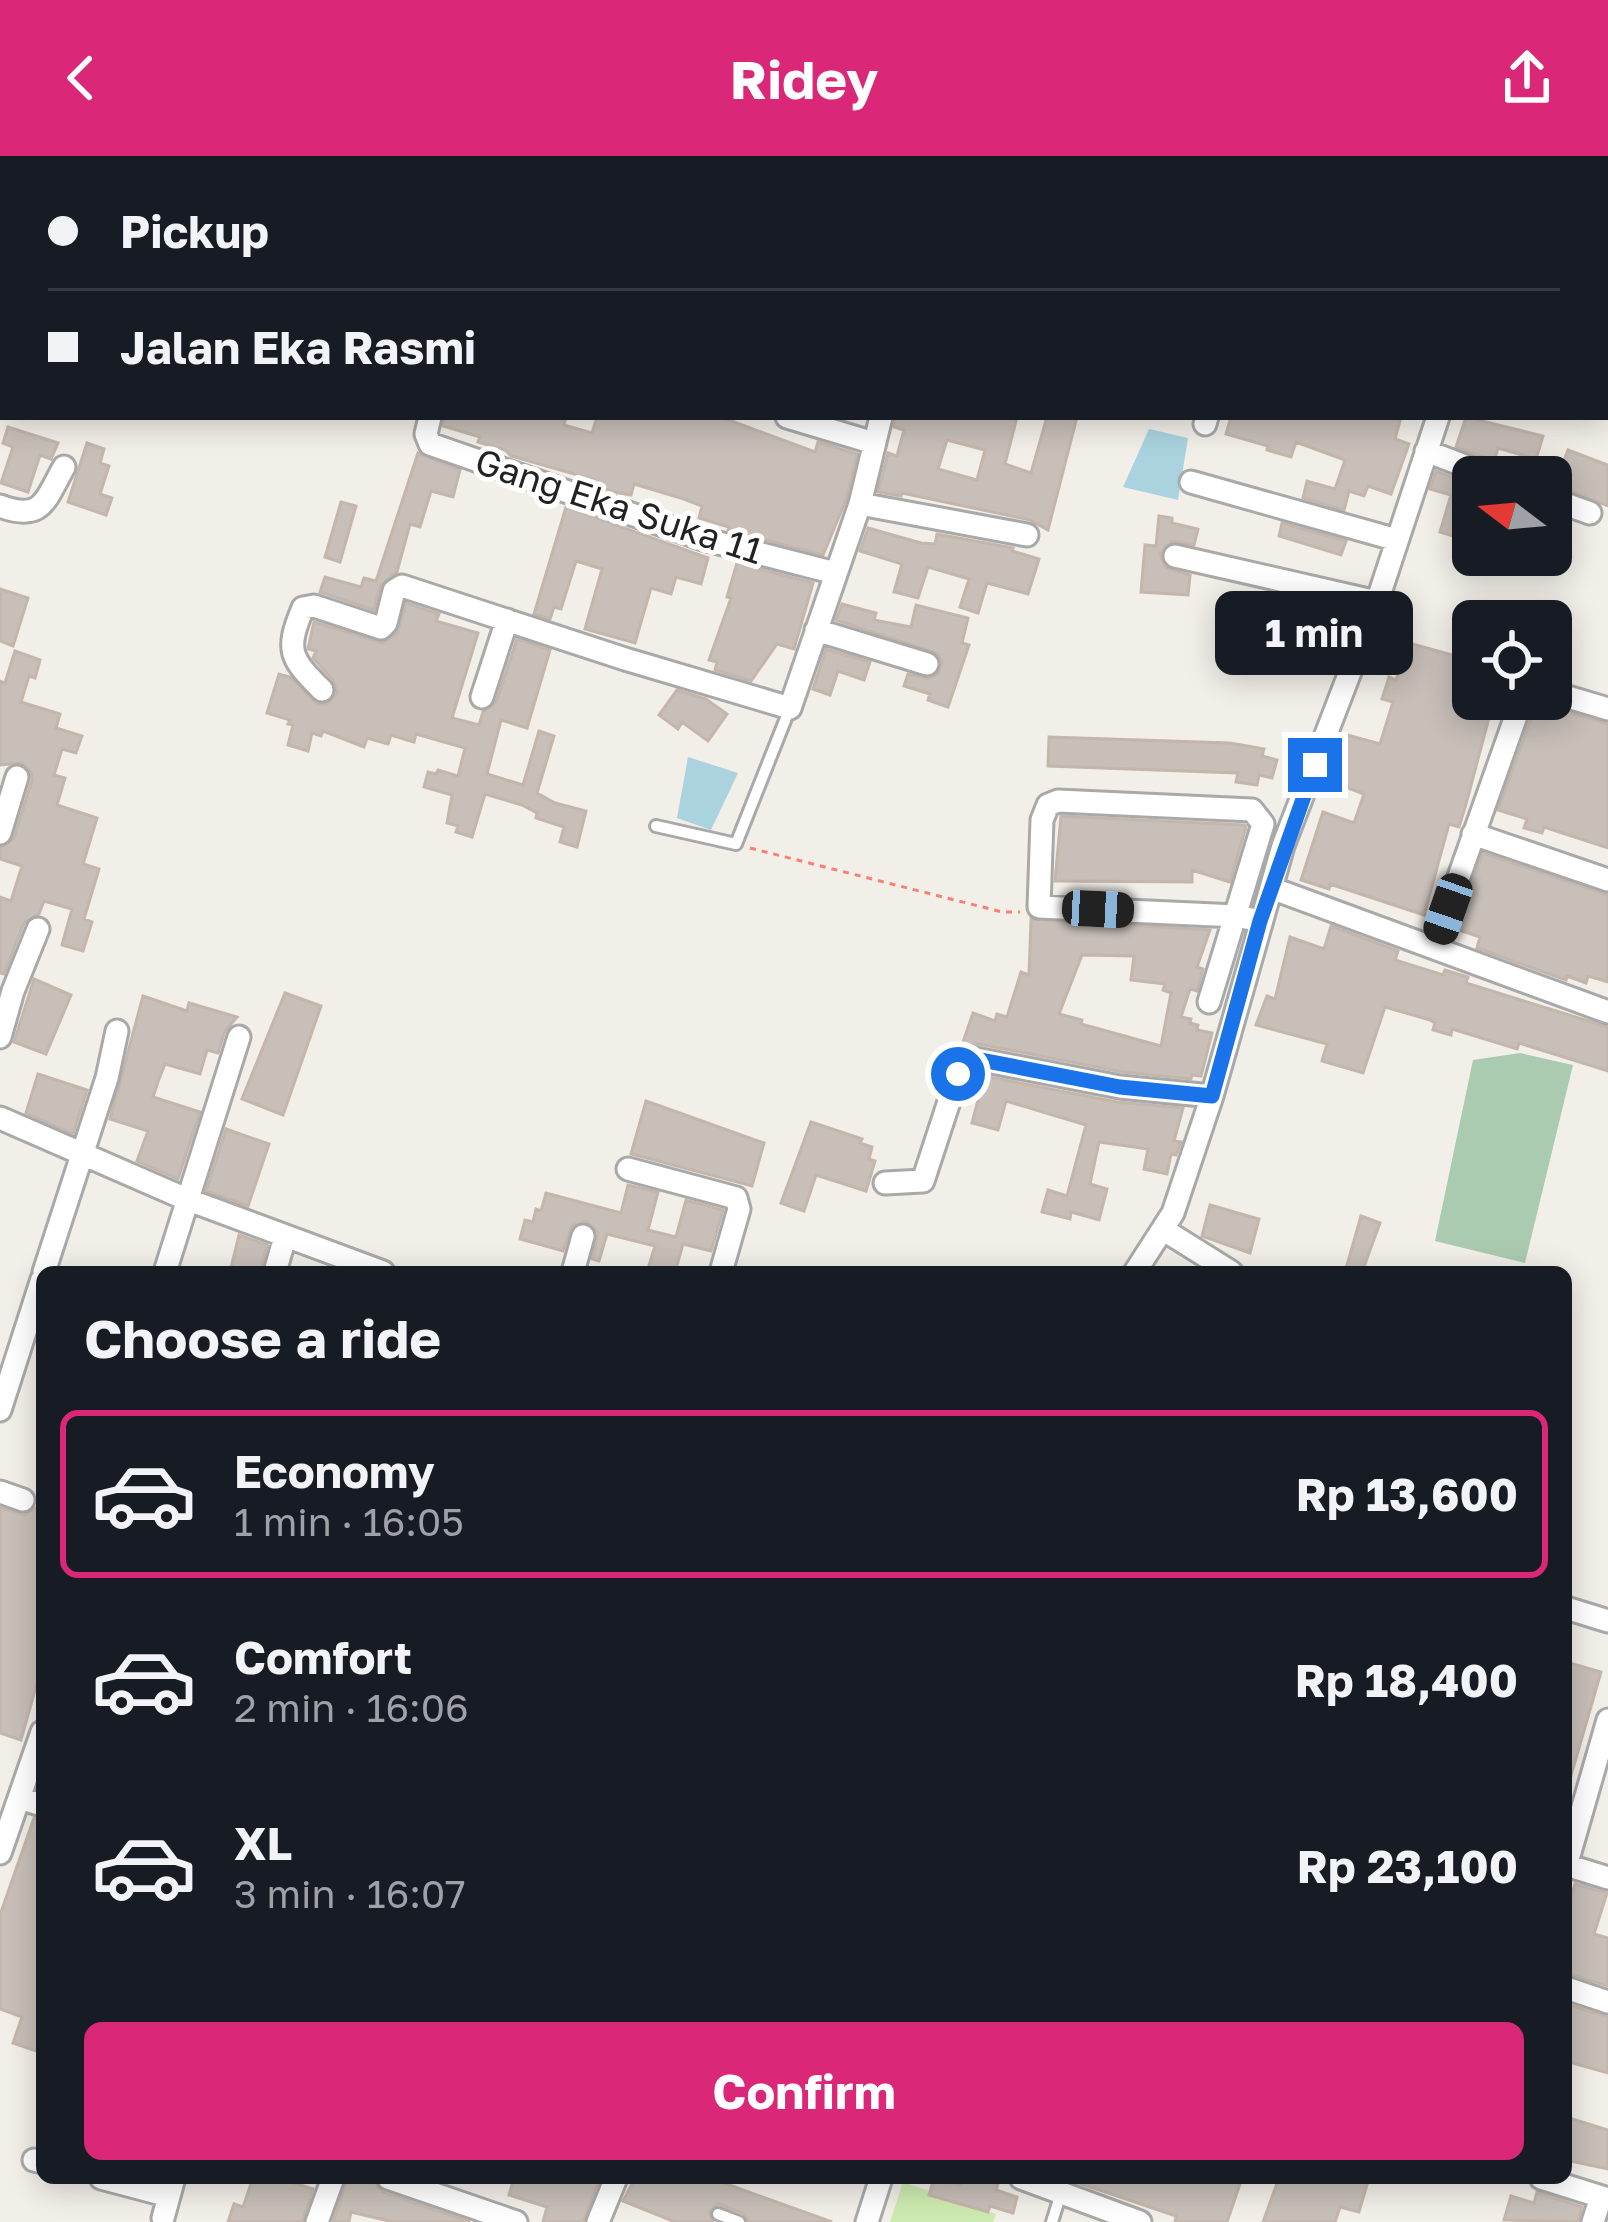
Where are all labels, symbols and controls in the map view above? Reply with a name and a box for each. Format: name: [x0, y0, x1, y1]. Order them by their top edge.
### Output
icon: back: [48, 45, 114, 111]
icon: share: [1494, 45, 1560, 111]
text: Ridey: [730, 46, 878, 111]
text: Pickup: [120, 204, 269, 258]
text: Jalan Eka Rasmi: [120, 320, 476, 374]
street label: Gang Eka Suka 11: [470, 439, 768, 572]
north arrow: [1452, 456, 1572, 576]
map controls: [1452, 456, 1572, 720]
callout: 1 min: [1216, 591, 1414, 675]
button: locate: [1452, 600, 1572, 720]
text: 1 min: [1265, 609, 1363, 656]
route end: [1288, 738, 1342, 792]
car: [1419, 869, 1477, 949]
car: [1061, 889, 1135, 929]
route start: [931, 1047, 985, 1101]
text: Choose a ride: [84, 1305, 441, 1370]
icon: car: [90, 1440, 198, 1548]
text: Economy: [234, 1444, 435, 1498]
text: Rp 13,600: [1296, 1467, 1518, 1521]
text: 1 min · 16:05: [234, 1498, 464, 1545]
icon: car: [90, 1626, 198, 1734]
text: Comfort: [234, 1630, 412, 1684]
text: Rp 18,400: [1295, 1653, 1518, 1707]
text: 2 min · 16:06: [234, 1684, 469, 1731]
icon: car: [90, 1812, 198, 1920]
text: XL: [234, 1816, 292, 1870]
text: Rp 23,100: [1297, 1839, 1518, 1893]
text: 3 min · 16:07: [234, 1870, 466, 1917]
button: Confirm: [84, 2022, 1524, 2160]

